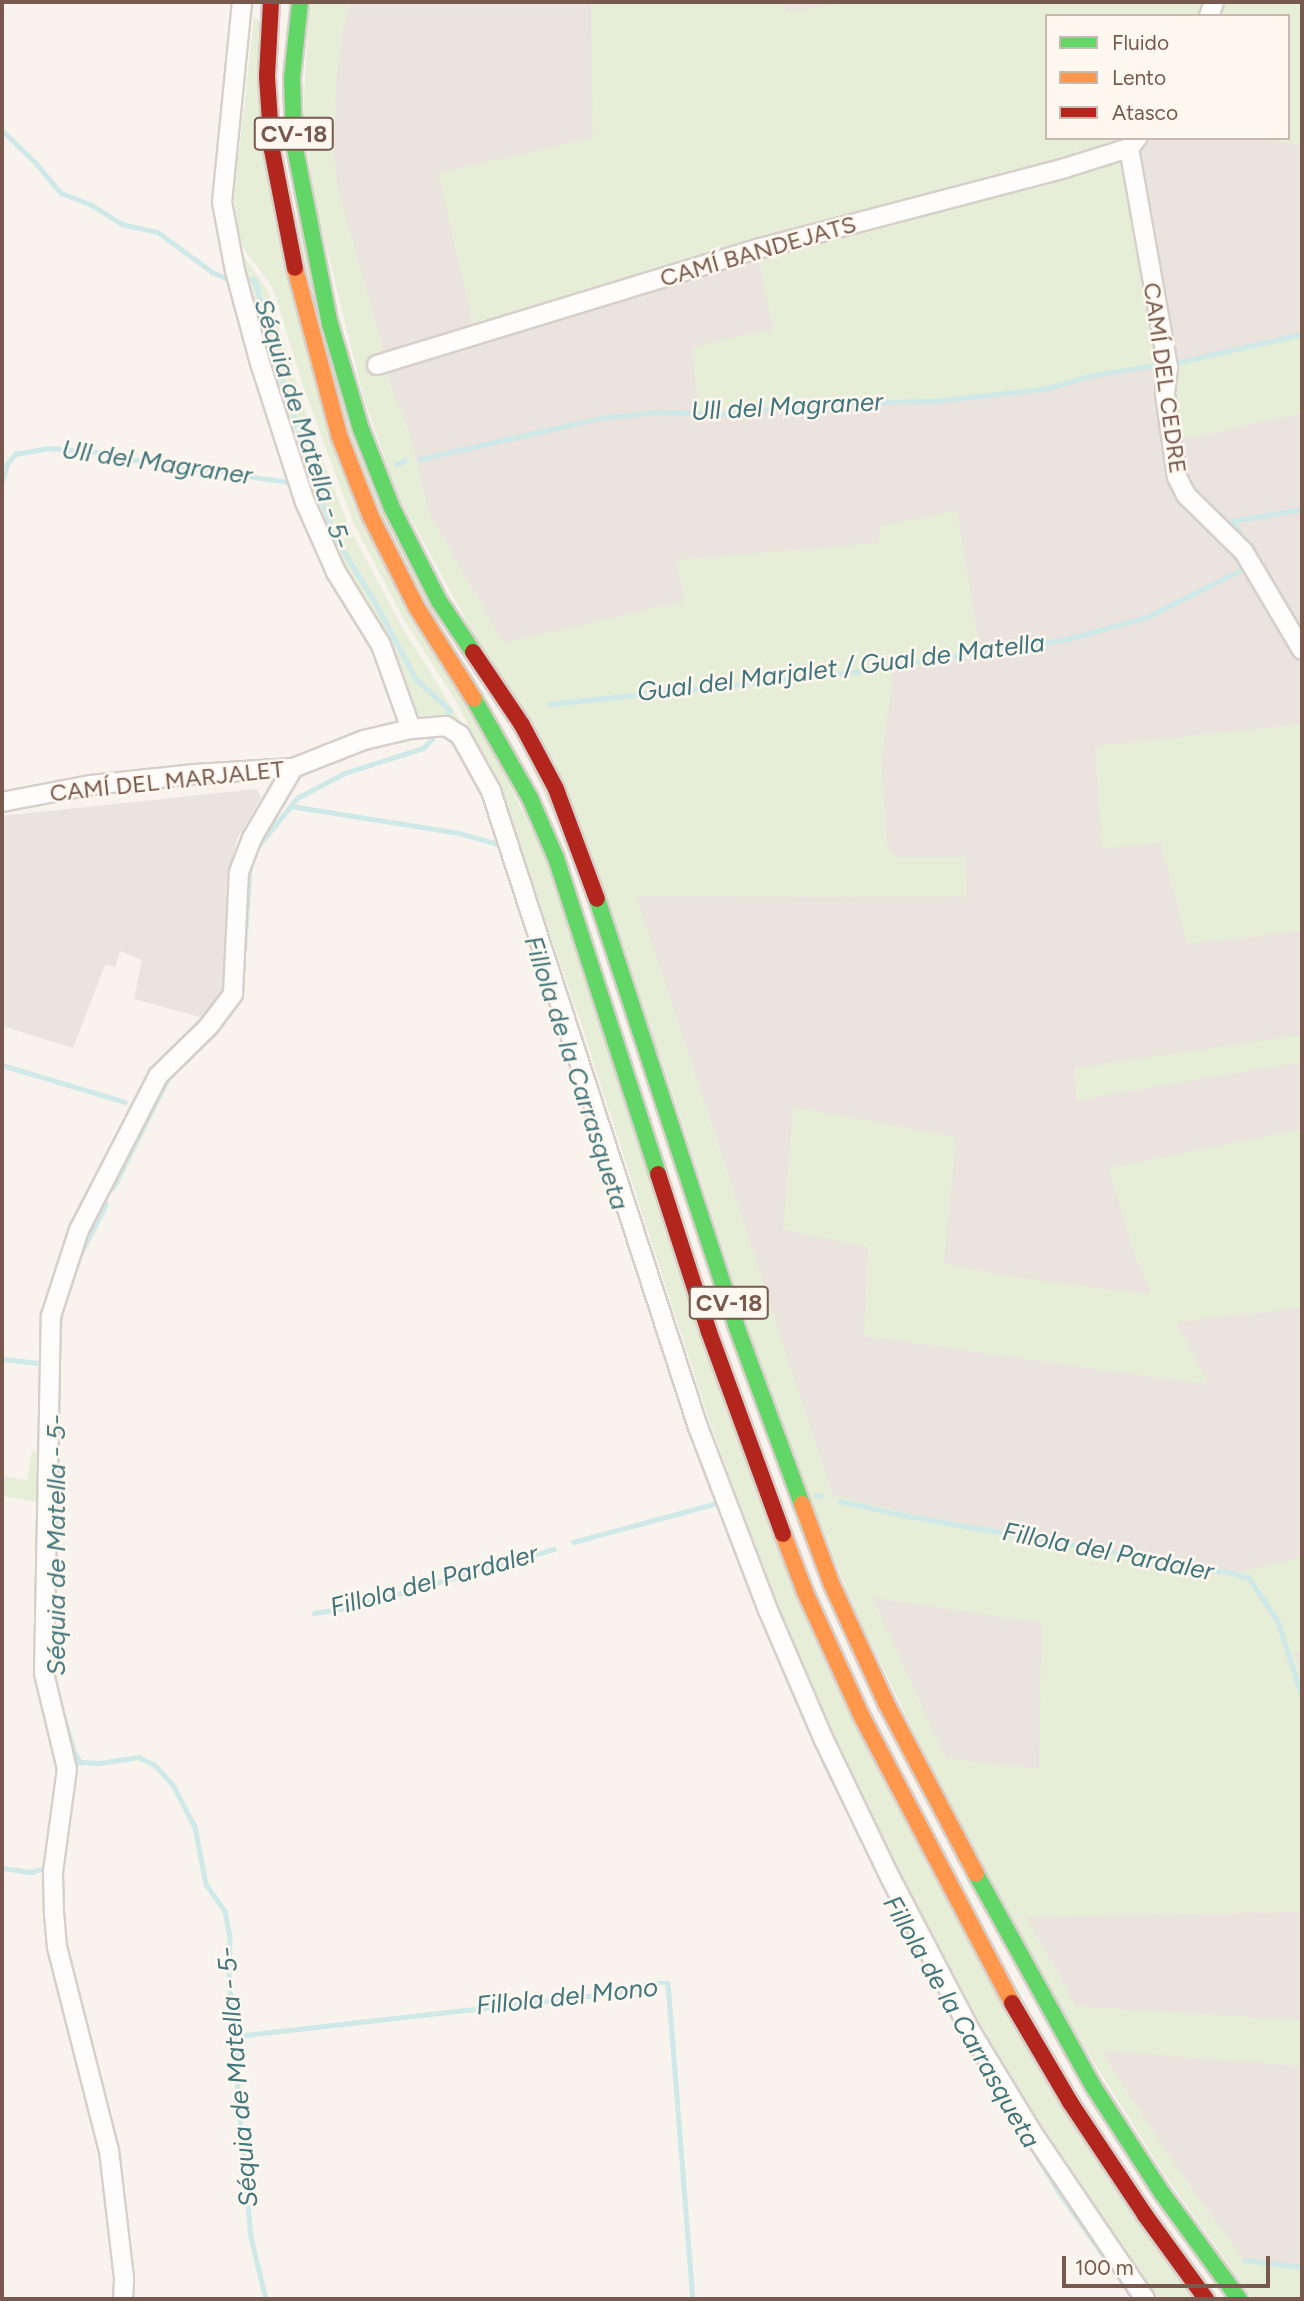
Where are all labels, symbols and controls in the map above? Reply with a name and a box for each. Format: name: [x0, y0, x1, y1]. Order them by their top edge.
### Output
legend: [1045, 14, 1290, 140]
text: Fluido: [1112, 30, 1169, 55]
text: Lento: [1112, 65, 1166, 90]
text: Atasco: [1112, 100, 1178, 125]
road number: CV-18: [254, 114, 334, 154]
street label: CAMÍ BANDEJATS: [657, 209, 859, 293]
street label: CAMÍ DEL CEDRE: [1137, 281, 1193, 475]
water label: Séquia de Matella - 5-: [247, 295, 357, 553]
water label: Ull del Magraner: [690, 386, 884, 428]
water label: Ull del Magraner: [60, 434, 254, 492]
water label: Gual del Marjalet / Gual de Matella: [635, 628, 1047, 708]
street label: CAMÍ DEL MARJALET: [48, 754, 286, 808]
water label: Fillola de la Carrasqueta: [517, 932, 635, 1214]
road number: CV-18: [689, 1284, 769, 1322]
water label: Séquia de Matella - 5-: [41, 1414, 73, 1676]
water label: Fillola del Pardaler: [1000, 1516, 1216, 1588]
water label: Fillola del Pardaler: [327, 1538, 541, 1624]
water label: Fillola de la Carrasqueta: [876, 1890, 1046, 2154]
water label: Séquia de Matella - 5-: [211, 1945, 265, 2209]
water label: Fillola del Mono: [475, 1972, 659, 2022]
scale bar: [1066, 2242, 1274, 2286]
text: 100 m: [1075, 2255, 1134, 2280]

